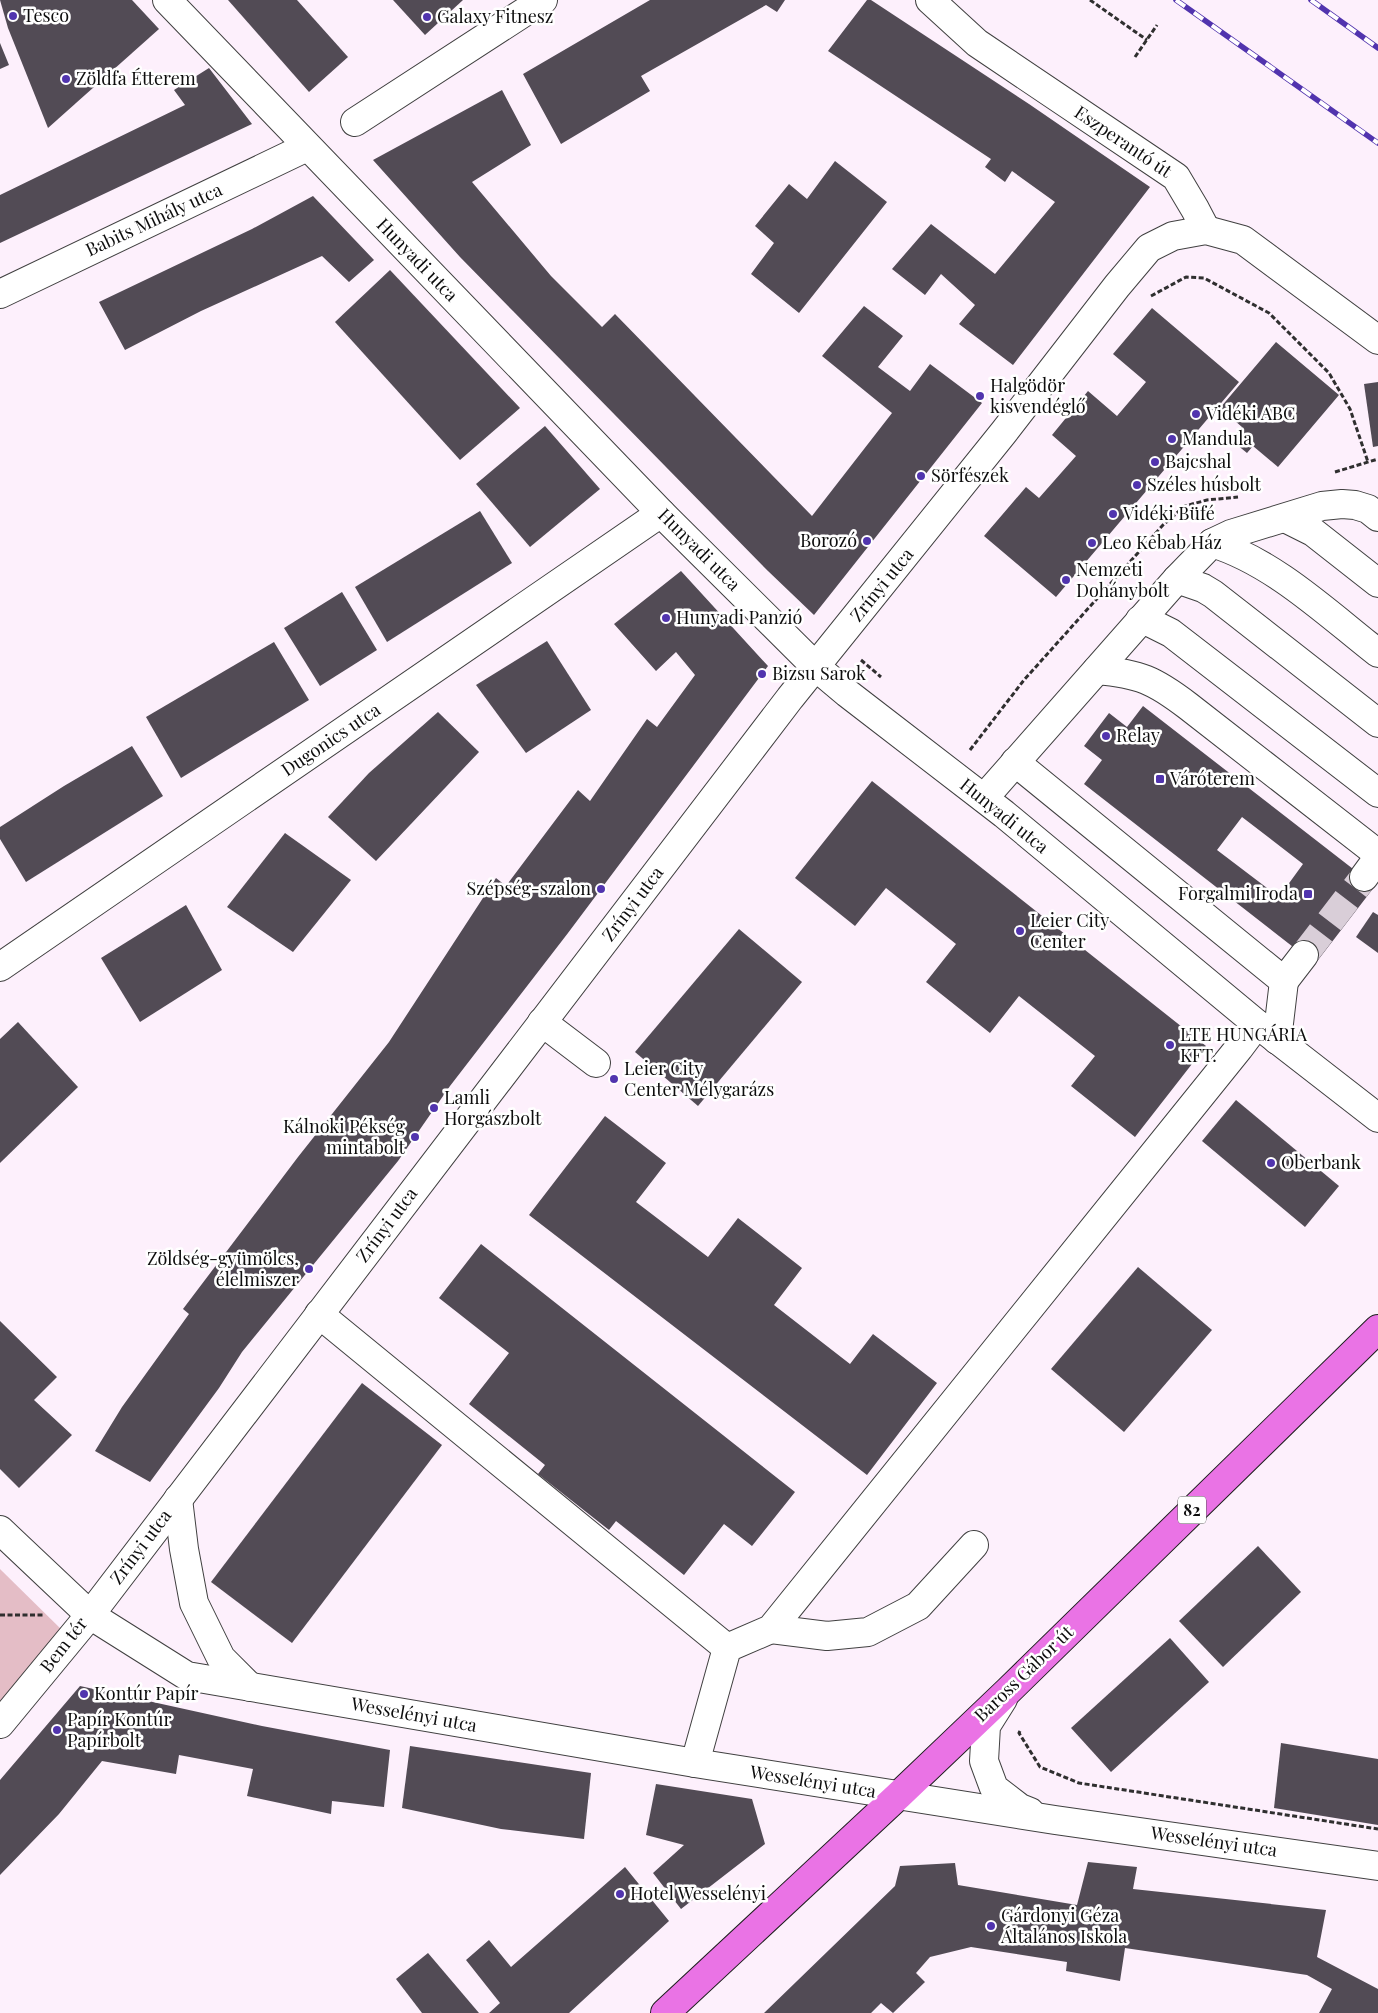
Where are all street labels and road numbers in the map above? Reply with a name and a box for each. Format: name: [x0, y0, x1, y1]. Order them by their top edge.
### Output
street label: Eszperantó út: [1070, 100, 1177, 183]
street label: Babits Mihály utca: [82, 177, 226, 261]
street label: Hunyadi utca: [372, 212, 464, 306]
street label: Hunyadi utca: [653, 503, 746, 596]
street label: Zrínyi utca: [844, 543, 918, 626]
street label: Dugonics utca: [276, 697, 385, 781]
street label: Hunyadi utca: [955, 772, 1054, 858]
street label: Zrínyi utca: [596, 861, 668, 946]
street label: Zrínyi utca: [350, 1182, 422, 1267]
road number: 82: [1178, 1496, 1206, 1524]
street label: Zrínyi utca: [104, 1504, 176, 1589]
street label: Bem tér: [34, 1612, 92, 1677]
street label: Baross Gábor út: [969, 1620, 1078, 1727]
street label: Wesselényi utca: [348, 1691, 479, 1737]
street label: Wesselényi utca: [747, 1759, 878, 1803]
street label: Wesselényi utca: [1148, 1820, 1279, 1862]

